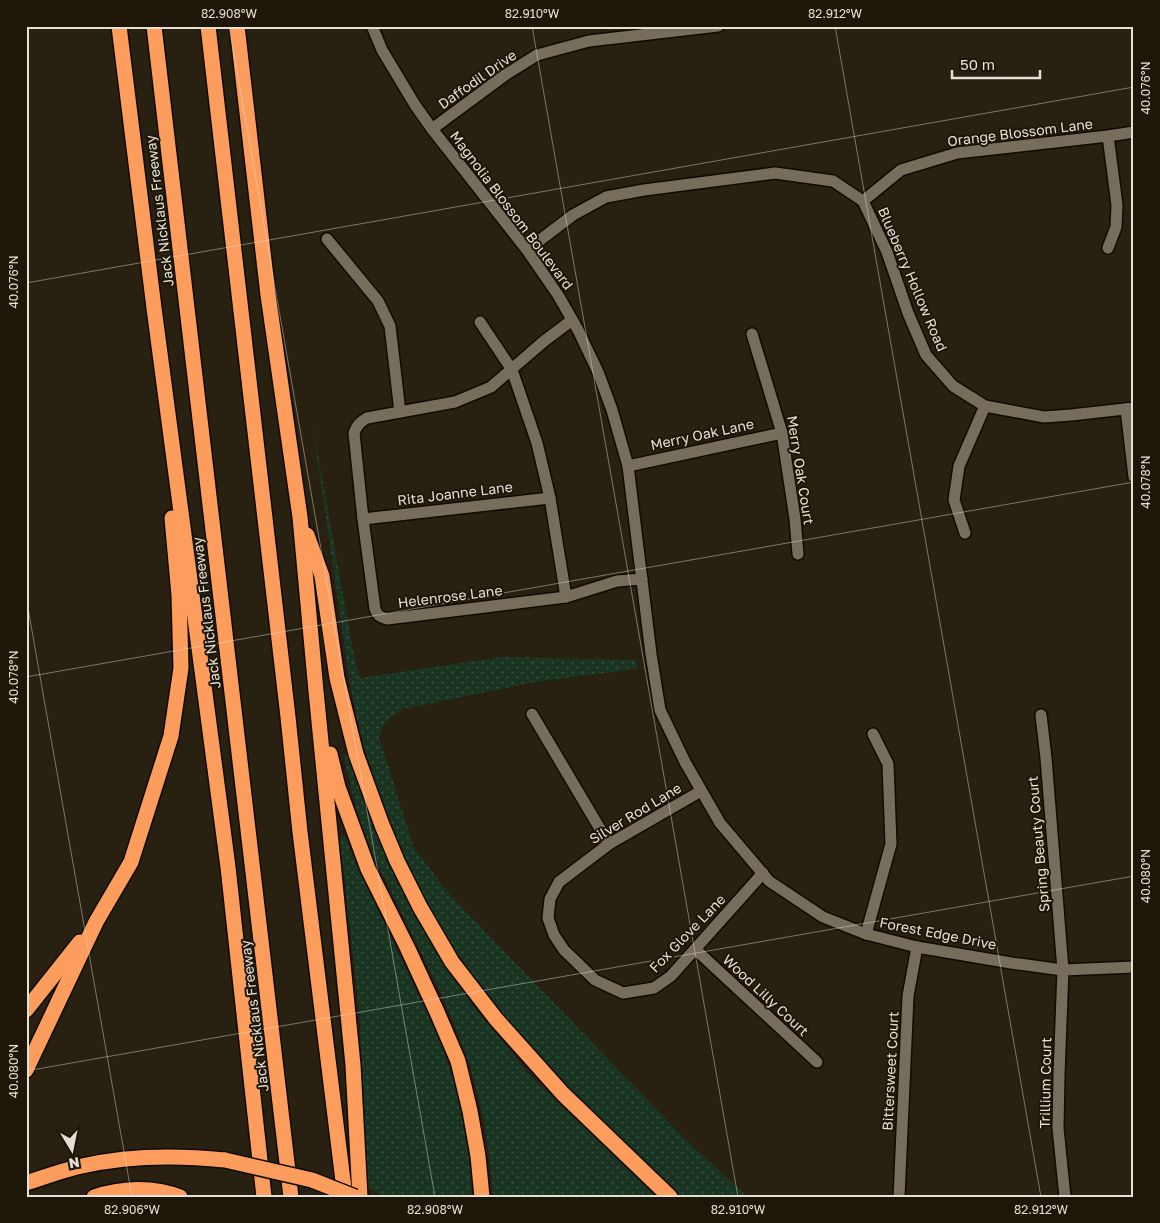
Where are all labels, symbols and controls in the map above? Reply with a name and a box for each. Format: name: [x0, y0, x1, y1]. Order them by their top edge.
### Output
text: 82.908°W: [201, 6, 258, 21]
text: 82.910°W: [505, 6, 560, 21]
text: 82.912°W: [808, 6, 863, 21]
street label: Daffodil Drive: [435, 46, 519, 112]
scale bar: [952, 48, 1040, 80]
text: 50 m: [960, 55, 995, 73]
text: 40.076°N: [1138, 61, 1153, 115]
street label: Orange Blossom Lane: [946, 115, 1094, 149]
street label: Magnolia Blossom Boulevard: [447, 127, 577, 293]
street label: Jack Nicklaus Freeway: [141, 134, 177, 288]
street label: Blueberry Hollow Road: [875, 204, 951, 354]
text: 40.076°N: [6, 255, 21, 309]
street label: Merry Oak Court: [784, 414, 818, 526]
street label: Merry Oak Lane: [649, 415, 755, 453]
text: 40.078°N: [1138, 455, 1153, 509]
street label: Rita Joanne Lane: [396, 477, 514, 509]
street label: Jack Nicklaus Freeway: [188, 536, 224, 690]
street label: Helenrose Lane: [397, 581, 503, 611]
text: 40.078°N: [6, 650, 21, 704]
street label: Spring Beauty Court: [1024, 775, 1052, 913]
street label: Silver Rod Lane: [586, 779, 684, 847]
text: 40.080°N: [1138, 849, 1153, 903]
street label: Fox Glove Lane: [646, 890, 728, 976]
street label: Forest Edge Drive: [878, 913, 998, 953]
street label: Jack Nicklaus Freeway: [236, 939, 272, 1093]
street label: Wood Lilly Court: [720, 951, 812, 1039]
street label: Bittersweet Court: [878, 1011, 902, 1131]
street label: Trillium Court: [1036, 1037, 1054, 1129]
text: 40.080°N: [6, 1044, 21, 1098]
north arrow: [48, 1126, 98, 1176]
text: N: [68, 1154, 81, 1173]
text: 82.906°W: [104, 1202, 160, 1217]
text: 82.908°W: [407, 1202, 464, 1217]
text: 82.910°W: [711, 1202, 766, 1217]
text: 82.912°W: [1014, 1202, 1069, 1217]

